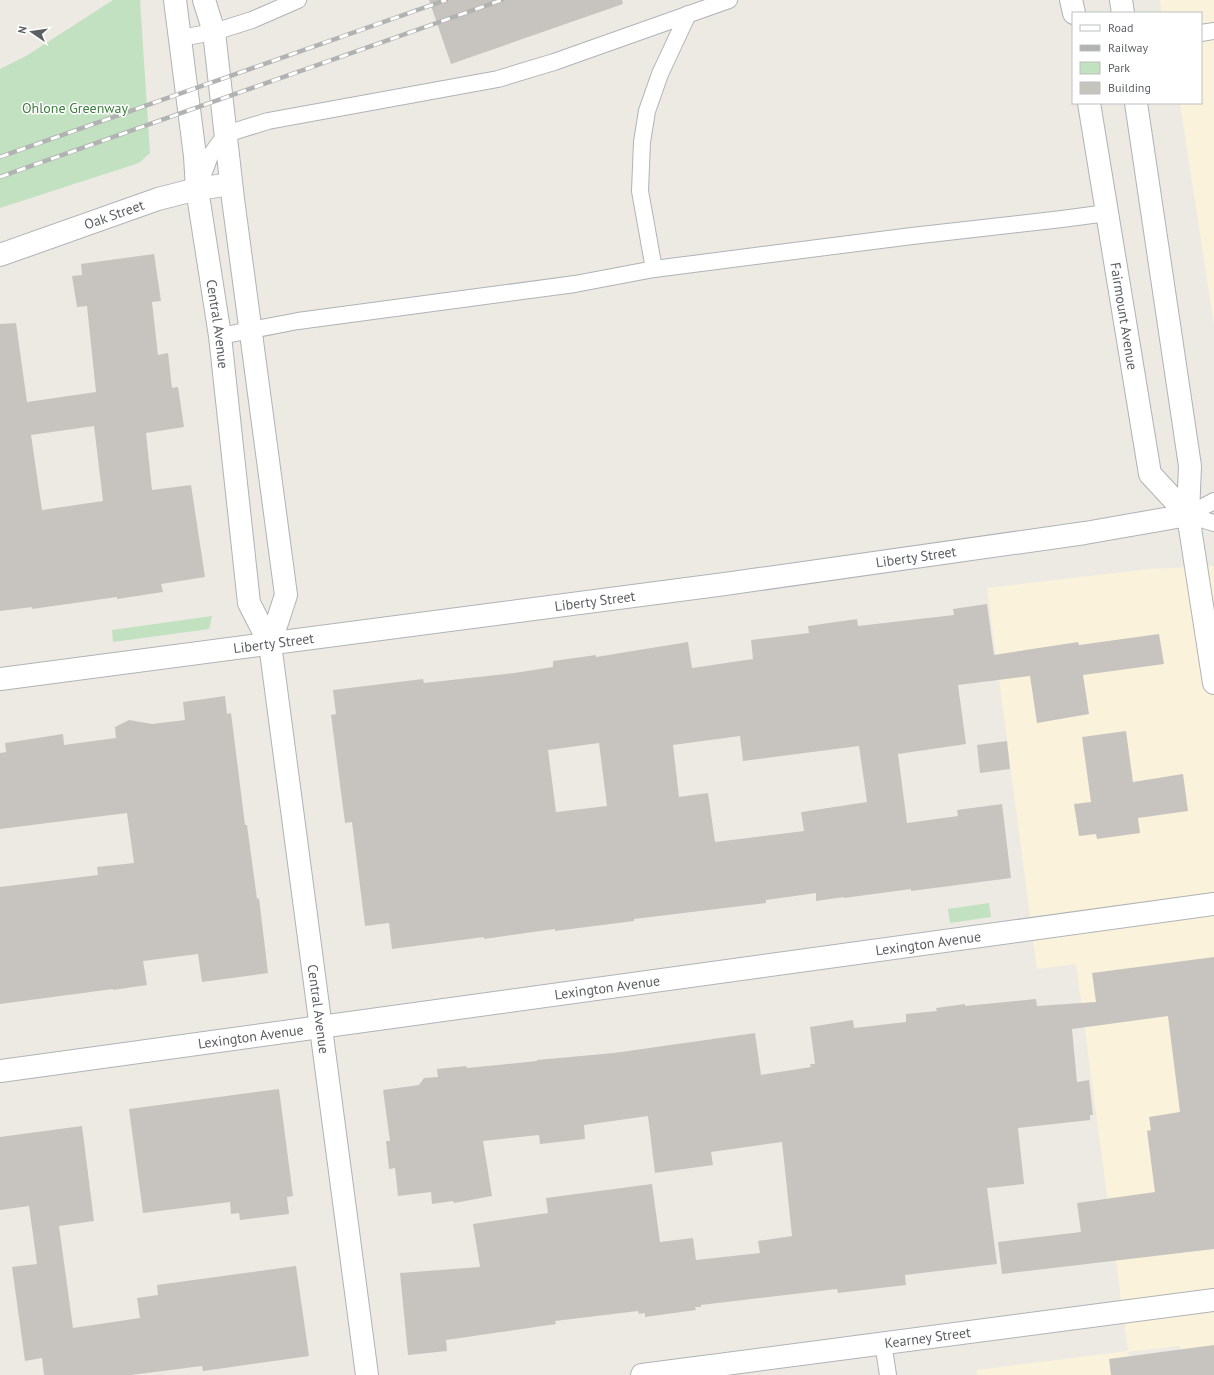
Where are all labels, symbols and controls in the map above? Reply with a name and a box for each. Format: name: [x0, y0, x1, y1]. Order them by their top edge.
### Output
north arrow: [12, 12, 52, 52]
legend: [1072, 12, 1202, 104]
text: Road: [1108, 20, 1133, 35]
text: N: [15, 25, 30, 35]
text: Railway: [1108, 40, 1148, 55]
text: Park: [1108, 60, 1130, 75]
text: Building: [1108, 80, 1151, 95]
park label: Ohlone Greenway: [22, 99, 129, 117]
street label: Oak Street: [82, 196, 147, 233]
street label: Fairmount Avenue: [1106, 261, 1142, 371]
street label: Central Avenue: [202, 278, 232, 370]
street label: Liberty Street: [874, 542, 958, 572]
street label: Liberty Street: [553, 587, 637, 615]
street label: Liberty Street: [232, 629, 315, 657]
street label: Lexington Avenue: [874, 927, 982, 959]
street label: Central Avenue: [304, 963, 333, 1055]
street label: Lexington Avenue: [553, 971, 661, 1004]
street label: Lexington Avenue: [197, 1020, 305, 1053]
street label: Kearney Street: [883, 1323, 972, 1352]

